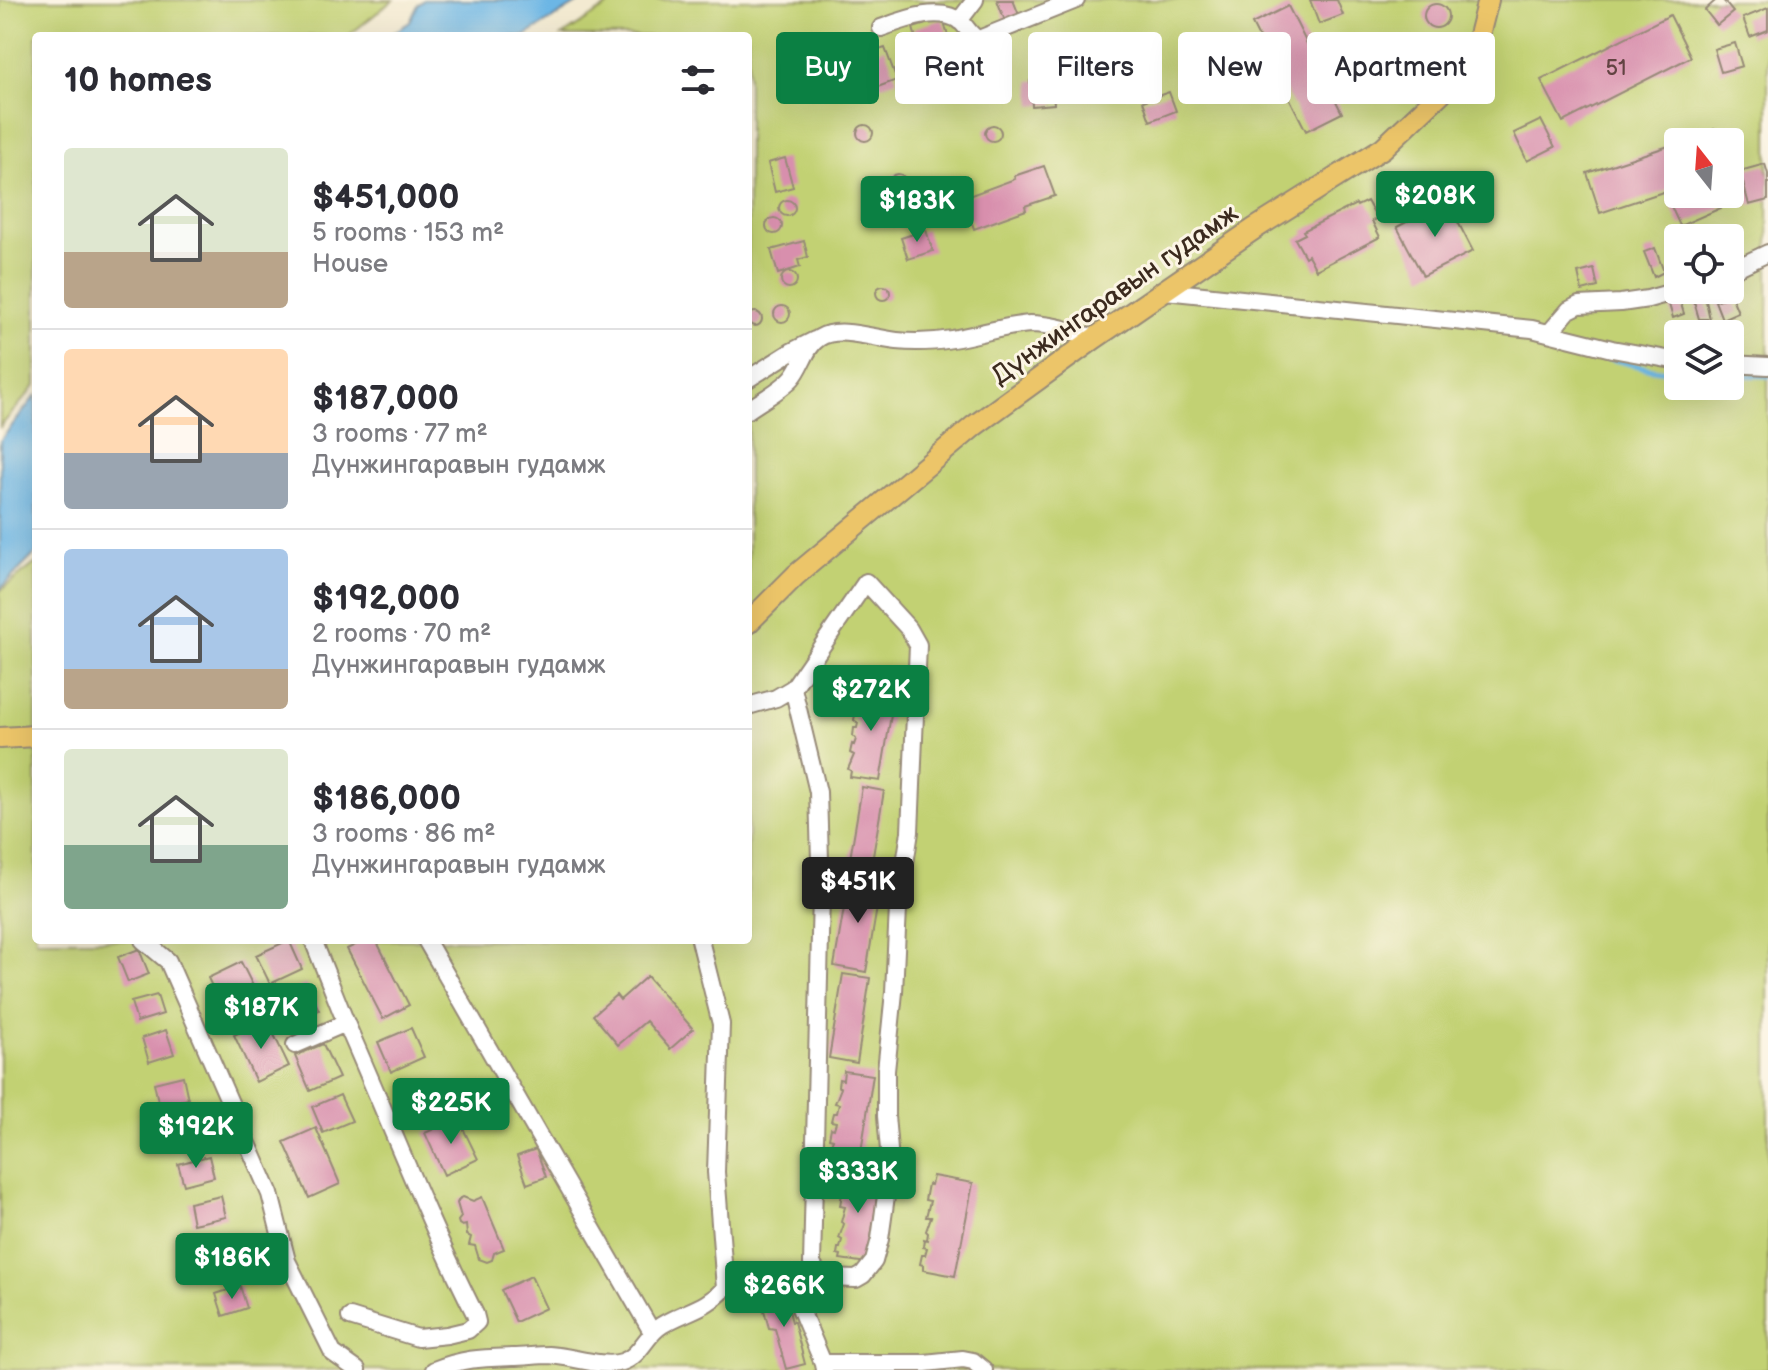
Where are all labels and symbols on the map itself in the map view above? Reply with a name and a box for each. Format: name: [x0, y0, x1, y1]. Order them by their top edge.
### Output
house number: 51: [1605, 55, 1627, 82]
north arrow: [1664, 128, 1744, 208]
pin: $208K: [1379, 171, 1491, 239]
pin: $183K: [861, 176, 973, 244]
street label: Дүнжингаравын гудамж: [986, 198, 1245, 392]
pin: $272K: [815, 665, 927, 733]
pin: $451K: [802, 857, 914, 925]
pin: $187K: [205, 983, 317, 1051]
pin: $225K: [395, 1078, 507, 1146]
pin: $192K: [140, 1102, 252, 1170]
pin: $333K: [802, 1147, 914, 1215]
pin: $186K: [176, 1233, 288, 1301]
pin: $266K: [728, 1261, 840, 1329]

